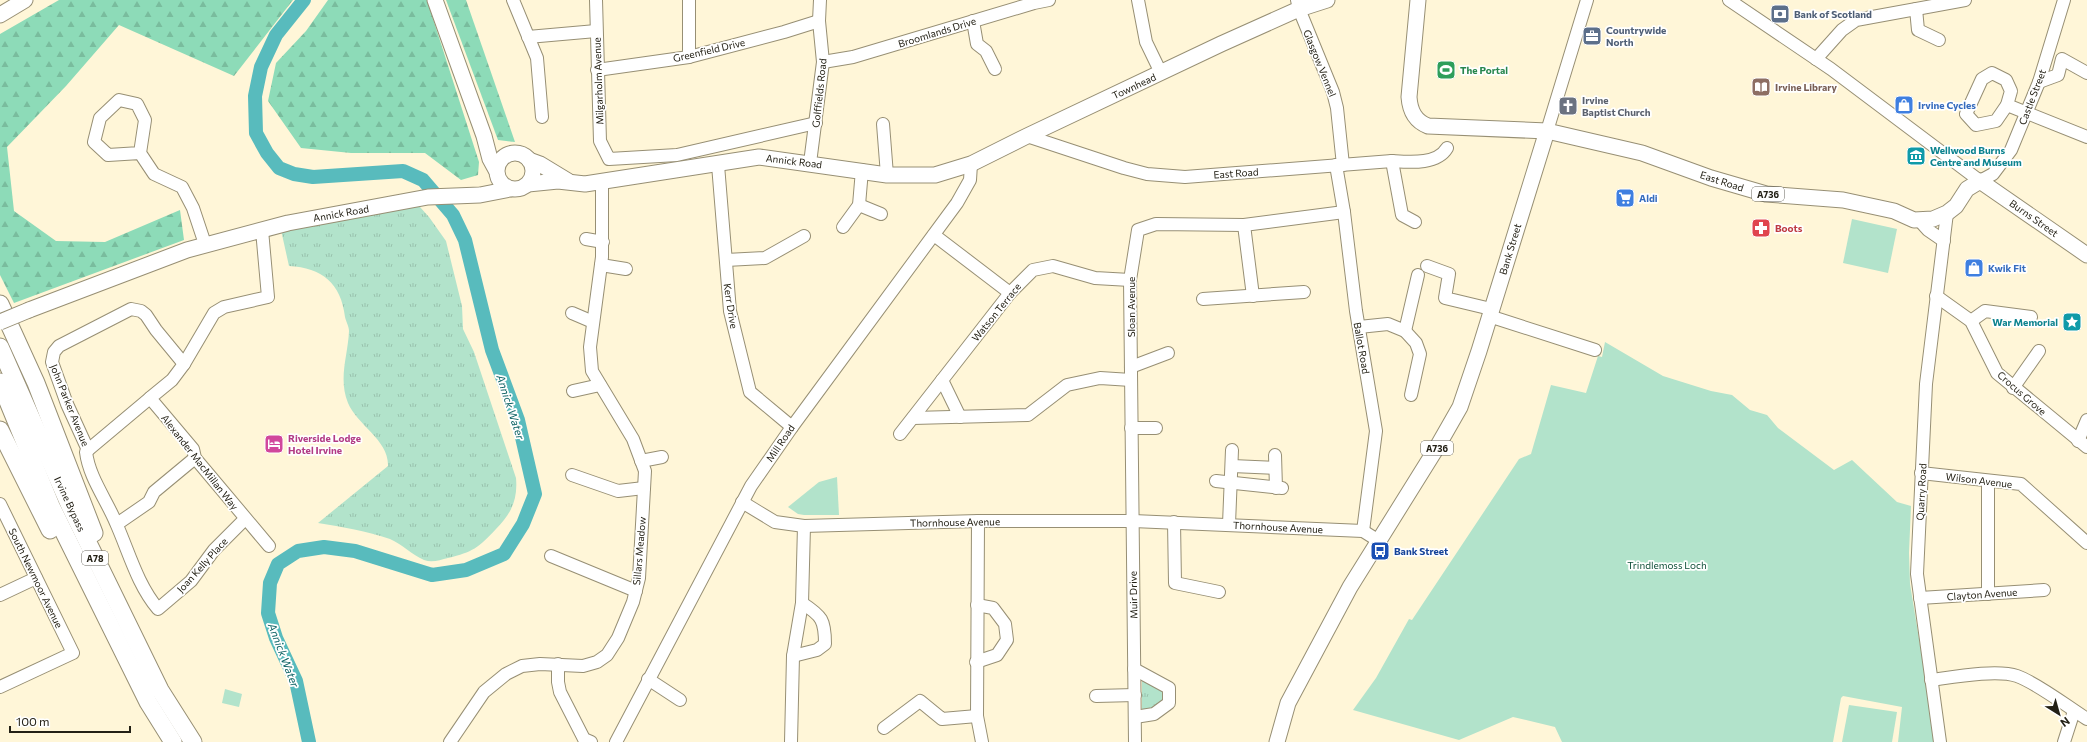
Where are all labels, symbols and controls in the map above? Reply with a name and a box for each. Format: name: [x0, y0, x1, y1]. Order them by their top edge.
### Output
bank icon: Bank of Scotland: [1769, 3, 1791, 25]
place label: Bank of Scotland: [1794, 8, 1872, 20]
street label: Broomlands Drive: [897, 14, 977, 50]
place label: Countrywide North: [1606, 24, 1666, 48]
office icon: Countrywide North: [1581, 25, 1603, 47]
street label: Glasgow Vennel: [1301, 28, 1339, 98]
street label: Greenfield Drive: [672, 36, 746, 64]
street label: Milgarholm Avenue: [590, 37, 606, 125]
street label: Golffields Road: [809, 58, 829, 128]
sports icon: The Portal: [1435, 59, 1457, 81]
place label: The Portal: [1460, 64, 1508, 76]
street label: Castle Street: [2016, 67, 2048, 127]
street label: Townhead: [1110, 70, 1158, 101]
library icon: Irvine Library: [1750, 76, 1772, 98]
place label: Irvine Library: [1775, 81, 1837, 93]
place label: Irvine Baptist Church: [1582, 94, 1651, 118]
shop icon: Irvine Cycles: [1893, 94, 1915, 116]
church icon: Irvine Baptist Church: [1557, 95, 1579, 117]
place label: Irvine Cycles: [1918, 99, 1976, 111]
place label: Wellwood Burns Centre and Museum: [1930, 144, 2022, 168]
museum icon: Wellwood Burns Centre and Museum: [1905, 145, 1927, 167]
street label: Annick Road: [765, 152, 823, 170]
street label: East Road: [1213, 165, 1259, 181]
street label: East Road: [1699, 168, 1745, 194]
supermarket icon: Aldi: [1614, 187, 1636, 209]
road number: A736: [1752, 187, 1784, 201]
place label: Aldi: [1639, 192, 1658, 204]
street label: Burns Street: [2007, 197, 2061, 239]
street label: Annick Road: [312, 202, 370, 224]
pharmacy icon: Boots: [1750, 217, 1772, 239]
street label: Bank Street: [1497, 222, 1523, 276]
place label: Boots: [1775, 222, 1803, 234]
shop icon: Kwik Fit: [1963, 257, 1985, 279]
place label: Kwik Fit: [1988, 262, 2026, 274]
street label: Sloan Avenue: [1125, 277, 1137, 337]
street label: Watson Terrace: [969, 280, 1023, 344]
street label: Kerr Drive: [721, 282, 741, 330]
place icon: War Memorial: [2061, 311, 2083, 333]
place label: War Memorial: [1992, 316, 2058, 328]
street label: Ballot Road: [1352, 321, 1372, 375]
street label: John Parker Avenue: [48, 362, 92, 448]
street label: Crocus Grove: [1995, 369, 2049, 417]
water label: Annick Water: [494, 372, 528, 442]
street label: Alexander MacMillan Way: [159, 412, 241, 512]
street label: Mill Road: [763, 422, 797, 464]
place label: Riverside Lodge Hotel Irvine: [288, 432, 361, 456]
hotel icon: Riverside Lodge Hotel Irvine: [263, 433, 285, 455]
road number: A736: [1421, 441, 1453, 455]
street label: Quarry Road: [1914, 463, 1929, 521]
street label: Wilson Avenue: [1945, 470, 2013, 490]
street label: Irvine Bypass: [52, 475, 88, 534]
street label: Thornhouse Avenue: [910, 515, 1000, 529]
street label: Sillars Meadow: [630, 516, 648, 586]
street label: Thornhouse Avenue: [1233, 519, 1323, 535]
street label: South Newmoor Avenue: [7, 526, 65, 630]
street label: Joan Kelly Place: [174, 535, 230, 595]
bus stop icon: Bank Street: [1369, 540, 1391, 562]
place label: Bank Street: [1394, 545, 1448, 557]
road number: A78: [82, 551, 108, 565]
park label: Trindlemoss Loch: [1627, 559, 1707, 571]
street label: Muir Drive: [1127, 571, 1139, 619]
street label: Clayton Avenue: [1946, 586, 2018, 602]
water label: Annick Water: [265, 620, 302, 689]
north arrow: [2039, 694, 2079, 734]
scale bar: [10, 708, 130, 734]
text: 100 m: [16, 714, 50, 728]
text: N: [2058, 715, 2073, 730]

